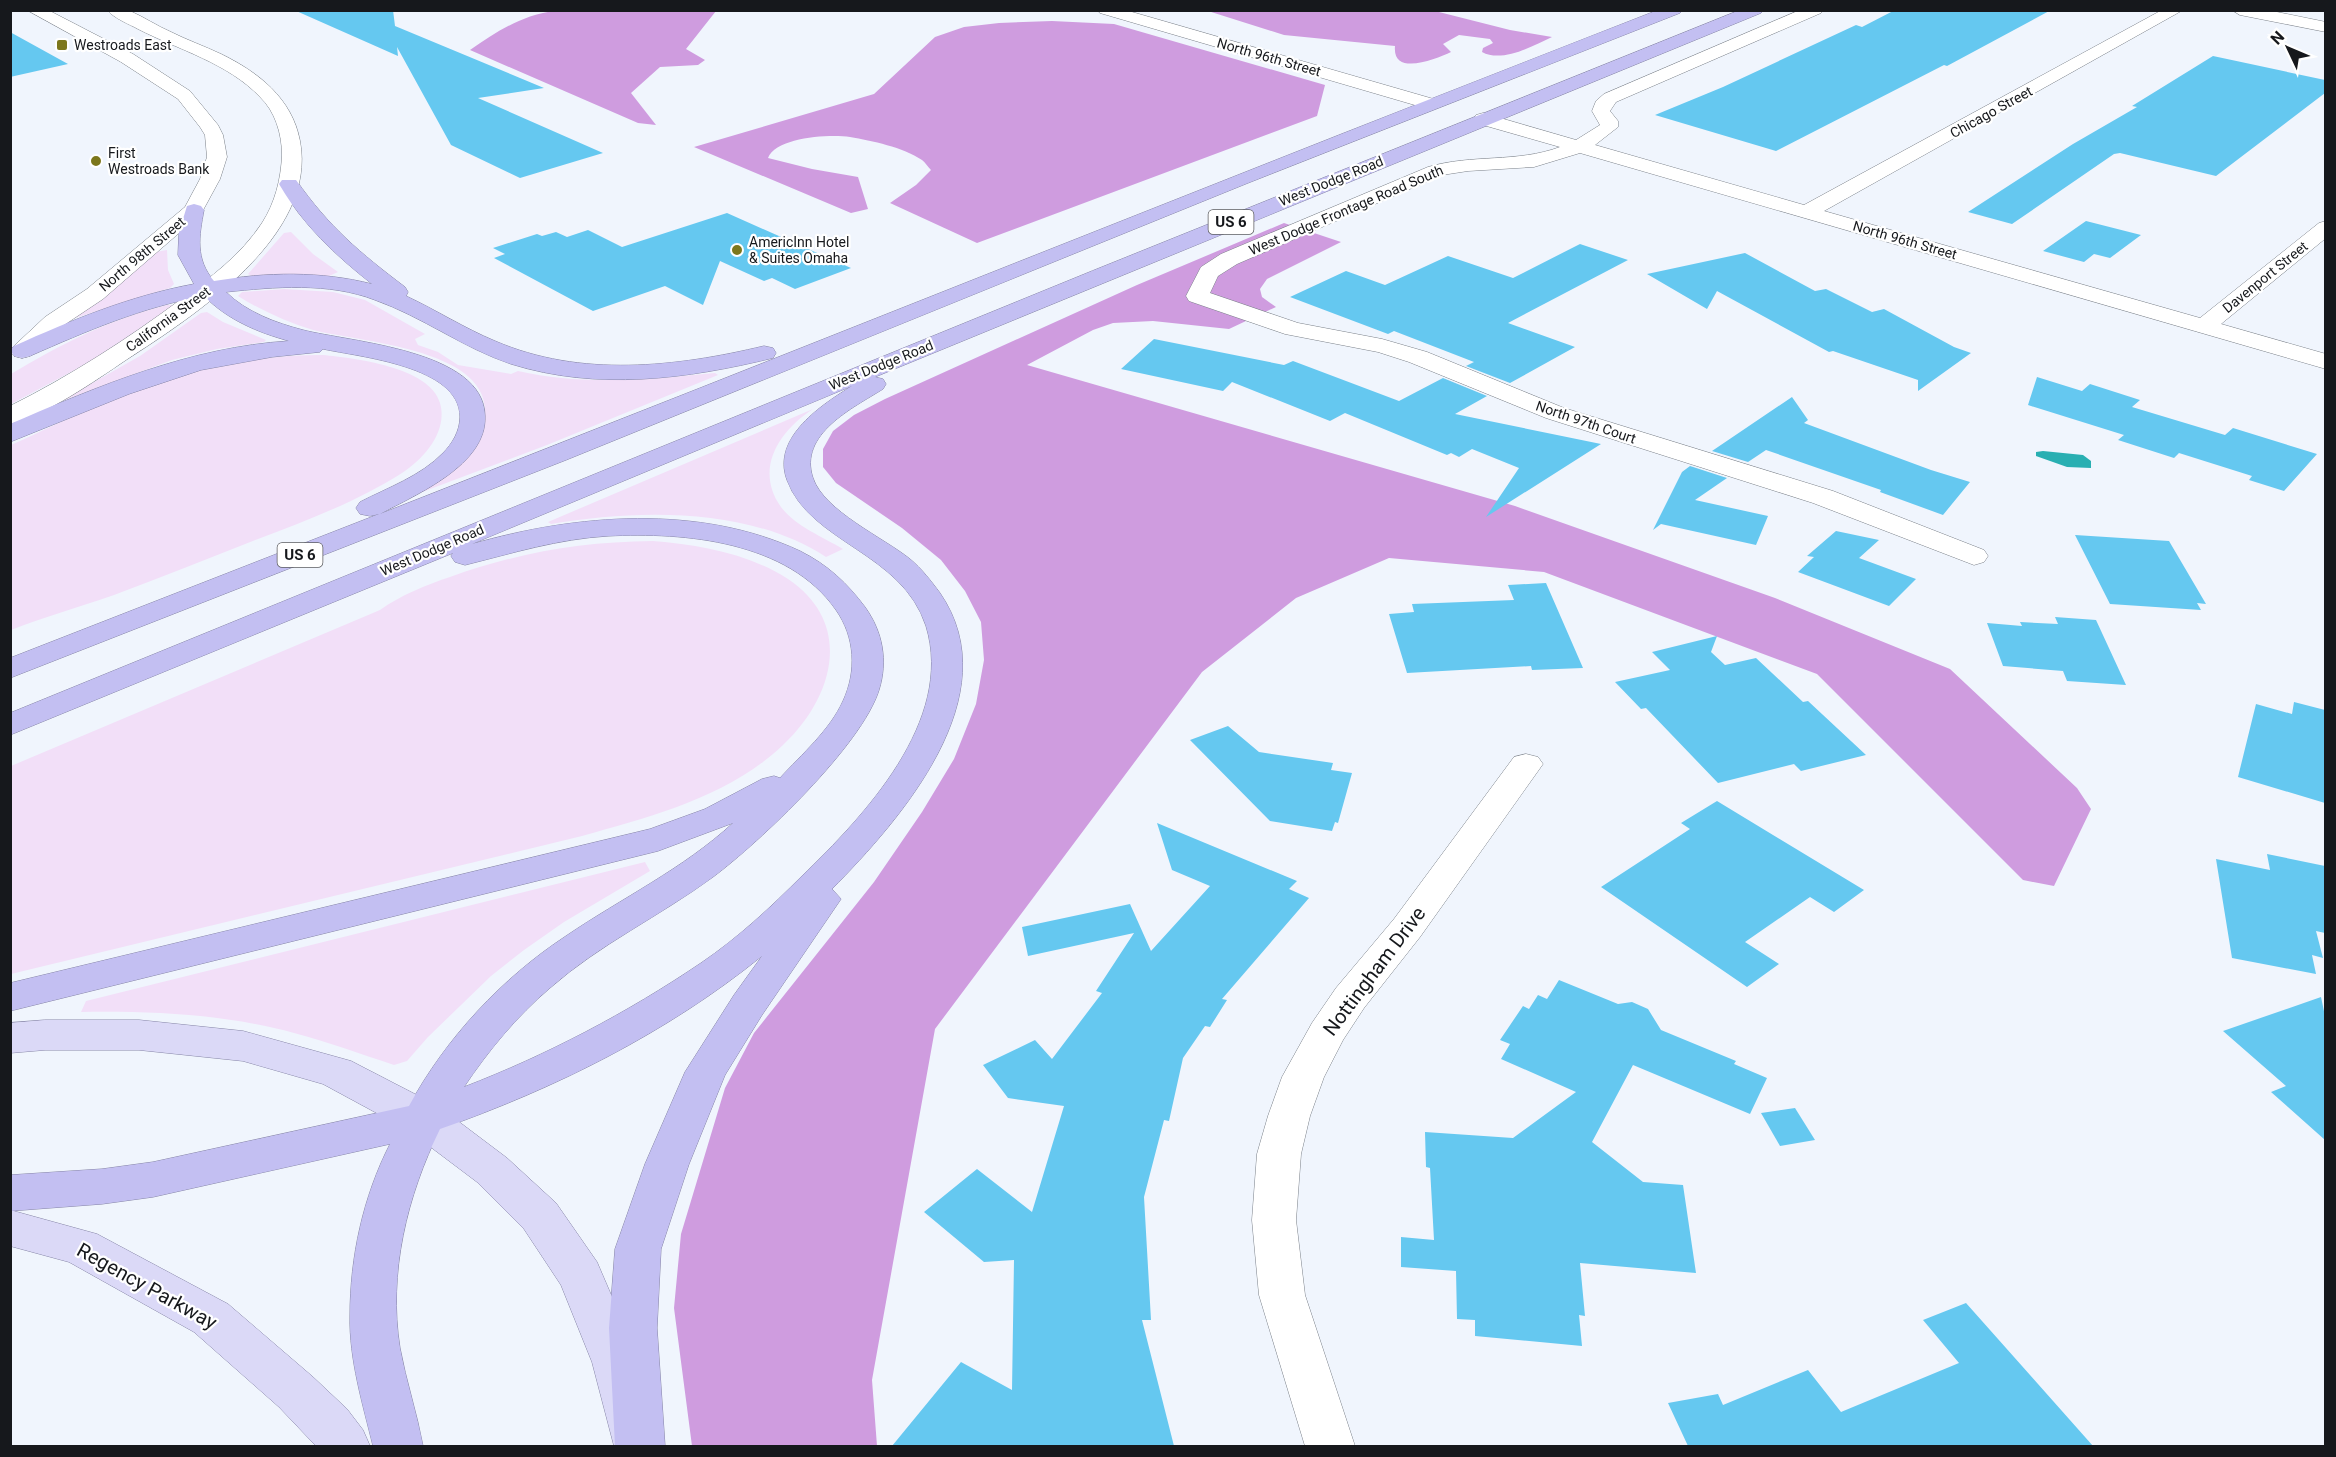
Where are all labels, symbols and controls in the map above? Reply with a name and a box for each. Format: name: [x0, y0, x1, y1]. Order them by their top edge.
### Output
north arrow: [2258, 18, 2318, 78]
text: N: [2267, 27, 2288, 49]
street label: North 96th Street: [1215, 35, 1323, 80]
place label: Westroads East: [74, 37, 172, 53]
marker: Westroads East: [55, 38, 69, 52]
street label: Chicago Street: [1947, 83, 2035, 141]
place label: First Westroads Bank: [108, 145, 210, 177]
street label: West Dodge Road: [1277, 153, 1385, 209]
marker: First Westroads Bank: [89, 154, 103, 168]
street label: West Dodge Frontage Road South: [1246, 162, 1446, 258]
road number: US 6: [1208, 210, 1254, 234]
street label: North 98th Street: [96, 213, 189, 295]
street label: North 96th Street: [1851, 218, 1959, 263]
place label: AmericInn Hotel & Suites Omaha: [749, 234, 849, 266]
street label: Davenport Street: [2219, 238, 2311, 316]
marker: AmericInn Hotel & Suites Omaha: [730, 243, 744, 257]
street label: California Street: [123, 283, 214, 355]
street label: West Dodge Road: [827, 337, 935, 393]
street label: North 97th Court: [1534, 397, 1639, 447]
street label: West Dodge Road: [378, 521, 486, 579]
road number: US 6: [278, 543, 322, 567]
street label: Nottingham Drive: [1318, 902, 1430, 1040]
street label: Regency Parkway: [73, 1238, 222, 1335]

